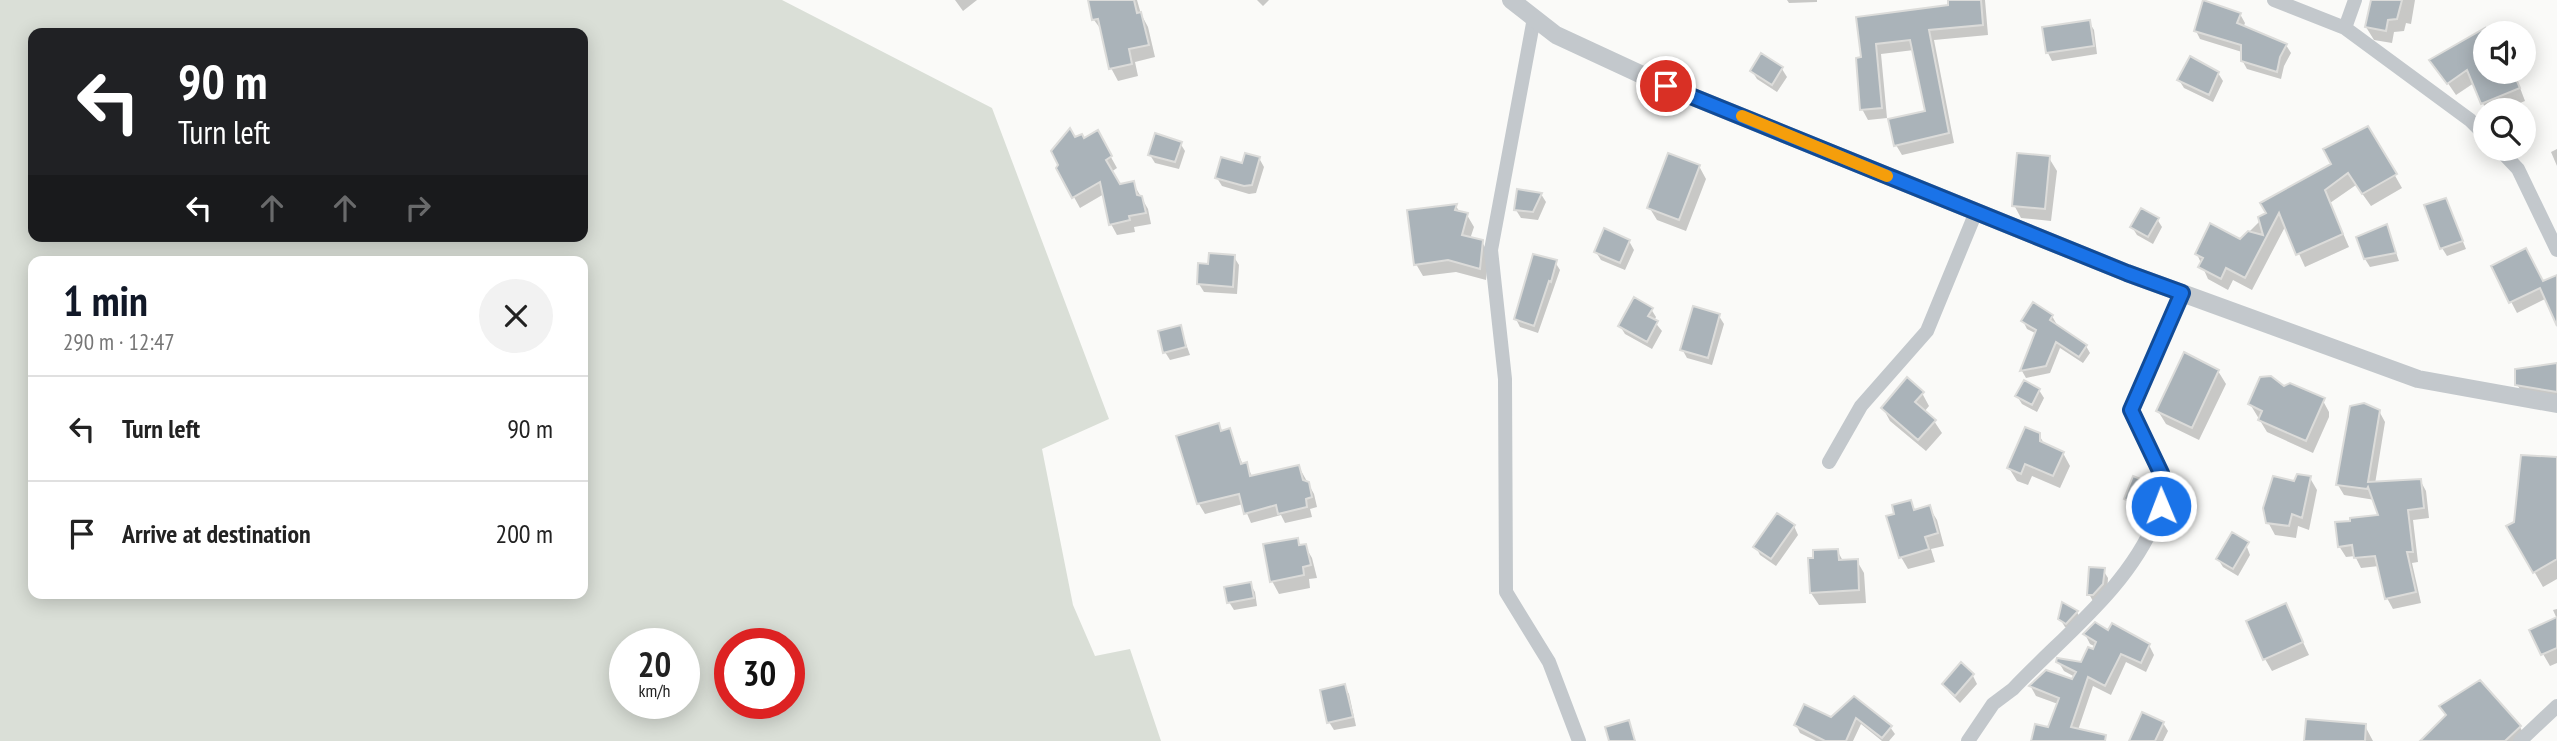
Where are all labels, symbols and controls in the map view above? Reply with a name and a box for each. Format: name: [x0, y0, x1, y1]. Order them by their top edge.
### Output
map controls: [2473, 21, 2536, 161]
button: sound: [2473, 21, 2536, 84]
text: 90 m: [178, 49, 267, 113]
icon: left: [63, 56, 154, 147]
pin: [1636, 56, 1696, 116]
icon: arrive: [1647, 67, 1685, 105]
button: search: [2473, 98, 2536, 161]
text: Turn left: [178, 111, 270, 153]
icon: left: [180, 189, 218, 227]
icon: ahead: [253, 189, 291, 227]
icon: ahead: [326, 189, 364, 227]
icon: right: [399, 189, 437, 227]
text: 1 min: [63, 273, 148, 328]
button: close: [479, 279, 553, 353]
text: 290 m · 12:47: [63, 327, 175, 356]
icon: left: [63, 410, 101, 448]
text: Turn left: [122, 412, 200, 445]
text: 90 m: [507, 412, 553, 445]
position arrow: [2124, 469, 2198, 543]
icon: arrive: [63, 515, 101, 553]
text: Arrive at destination: [122, 517, 311, 550]
text: 200 m: [495, 517, 553, 550]
speed limit sign: 30: [714, 628, 805, 719]
text: 20: [638, 641, 671, 687]
text: km/h: [639, 679, 670, 702]

